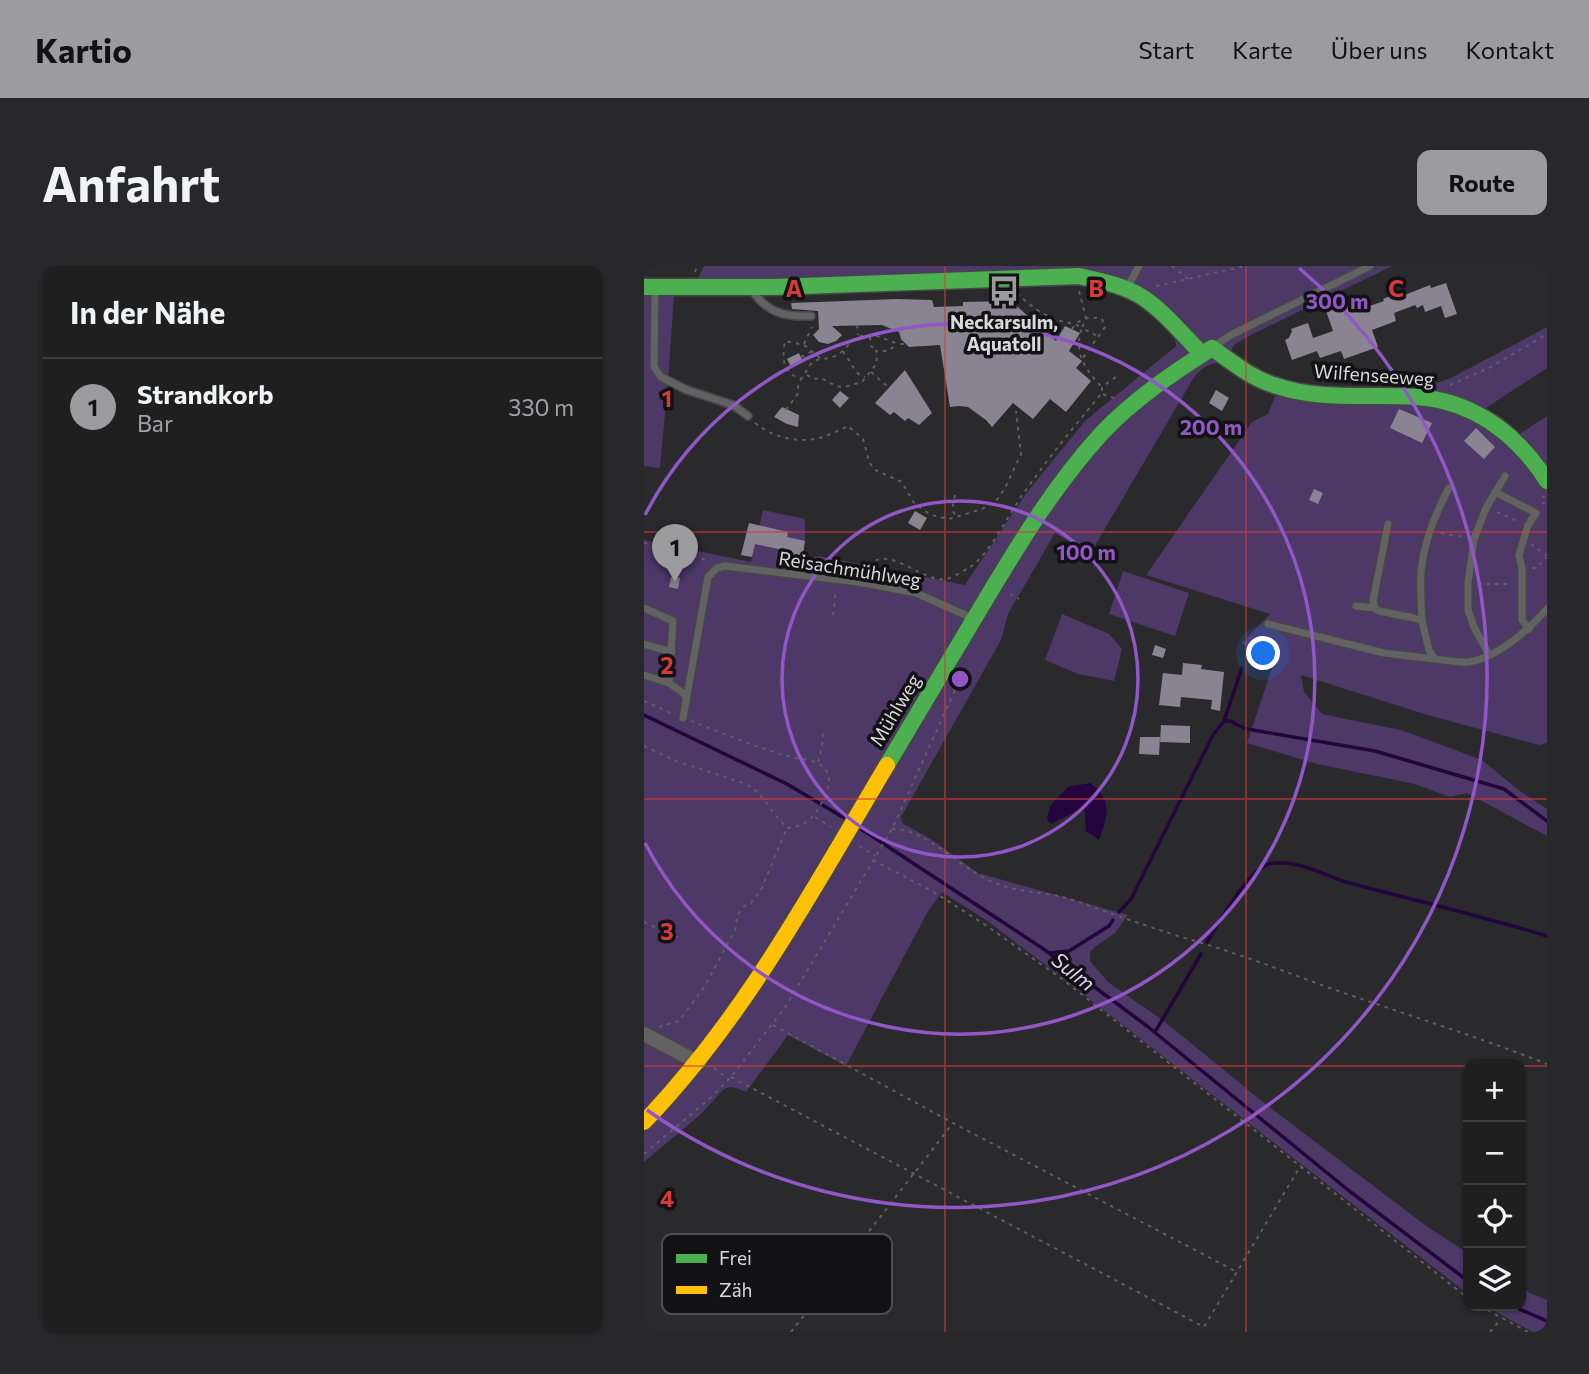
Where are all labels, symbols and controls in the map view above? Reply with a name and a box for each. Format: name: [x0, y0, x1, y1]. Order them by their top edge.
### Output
text: Kartio: [35, 29, 132, 70]
text: Start: [1139, 35, 1194, 64]
text: Karte: [1232, 35, 1293, 64]
text: Über uns: [1331, 35, 1427, 64]
text: Kontakt: [1465, 35, 1554, 64]
button: Route: [1417, 150, 1547, 215]
text: Anfahrt: [42, 152, 220, 212]
text: A: [786, 274, 803, 302]
bus stop icon: Neckarsulm, Aquatoll: [987, 274, 1021, 308]
text: B: [1088, 274, 1104, 302]
text: C: [1388, 274, 1404, 302]
text: 300 m: [1306, 288, 1368, 313]
text: In der Nähe: [70, 293, 225, 330]
place label: Neckarsulm, Aquatoll: [950, 310, 1058, 355]
street label: Wilfenseeweg: [1313, 359, 1435, 390]
text: Strandkorb: [137, 378, 274, 409]
text: 1: [662, 384, 672, 412]
text: 1: [88, 393, 98, 421]
text: 330 m: [508, 393, 574, 421]
text: Bar: [137, 409, 173, 437]
text: 200 m: [1180, 414, 1242, 439]
pin: 1: [652, 524, 698, 582]
text: 100 m: [1056, 539, 1116, 564]
street label: Reisachmühlweg: [777, 546, 923, 591]
your location: [1246, 636, 1280, 670]
text: 2: [660, 651, 674, 679]
centre of rings: [948, 667, 972, 691]
street label: Mühlweg: [864, 670, 925, 750]
text: 3: [660, 917, 674, 945]
water label: Sulm: [1047, 946, 1100, 995]
map controls: [1463, 1059, 1526, 1311]
button: +: [1463, 1059, 1526, 1122]
button: −: [1463, 1122, 1526, 1185]
text: 4: [660, 1184, 674, 1212]
button: locate: [1463, 1185, 1526, 1248]
legend: [662, 1234, 892, 1314]
text: Frei: [719, 1246, 752, 1269]
button: layers: [1463, 1248, 1526, 1311]
text: Zäh: [719, 1278, 753, 1301]

